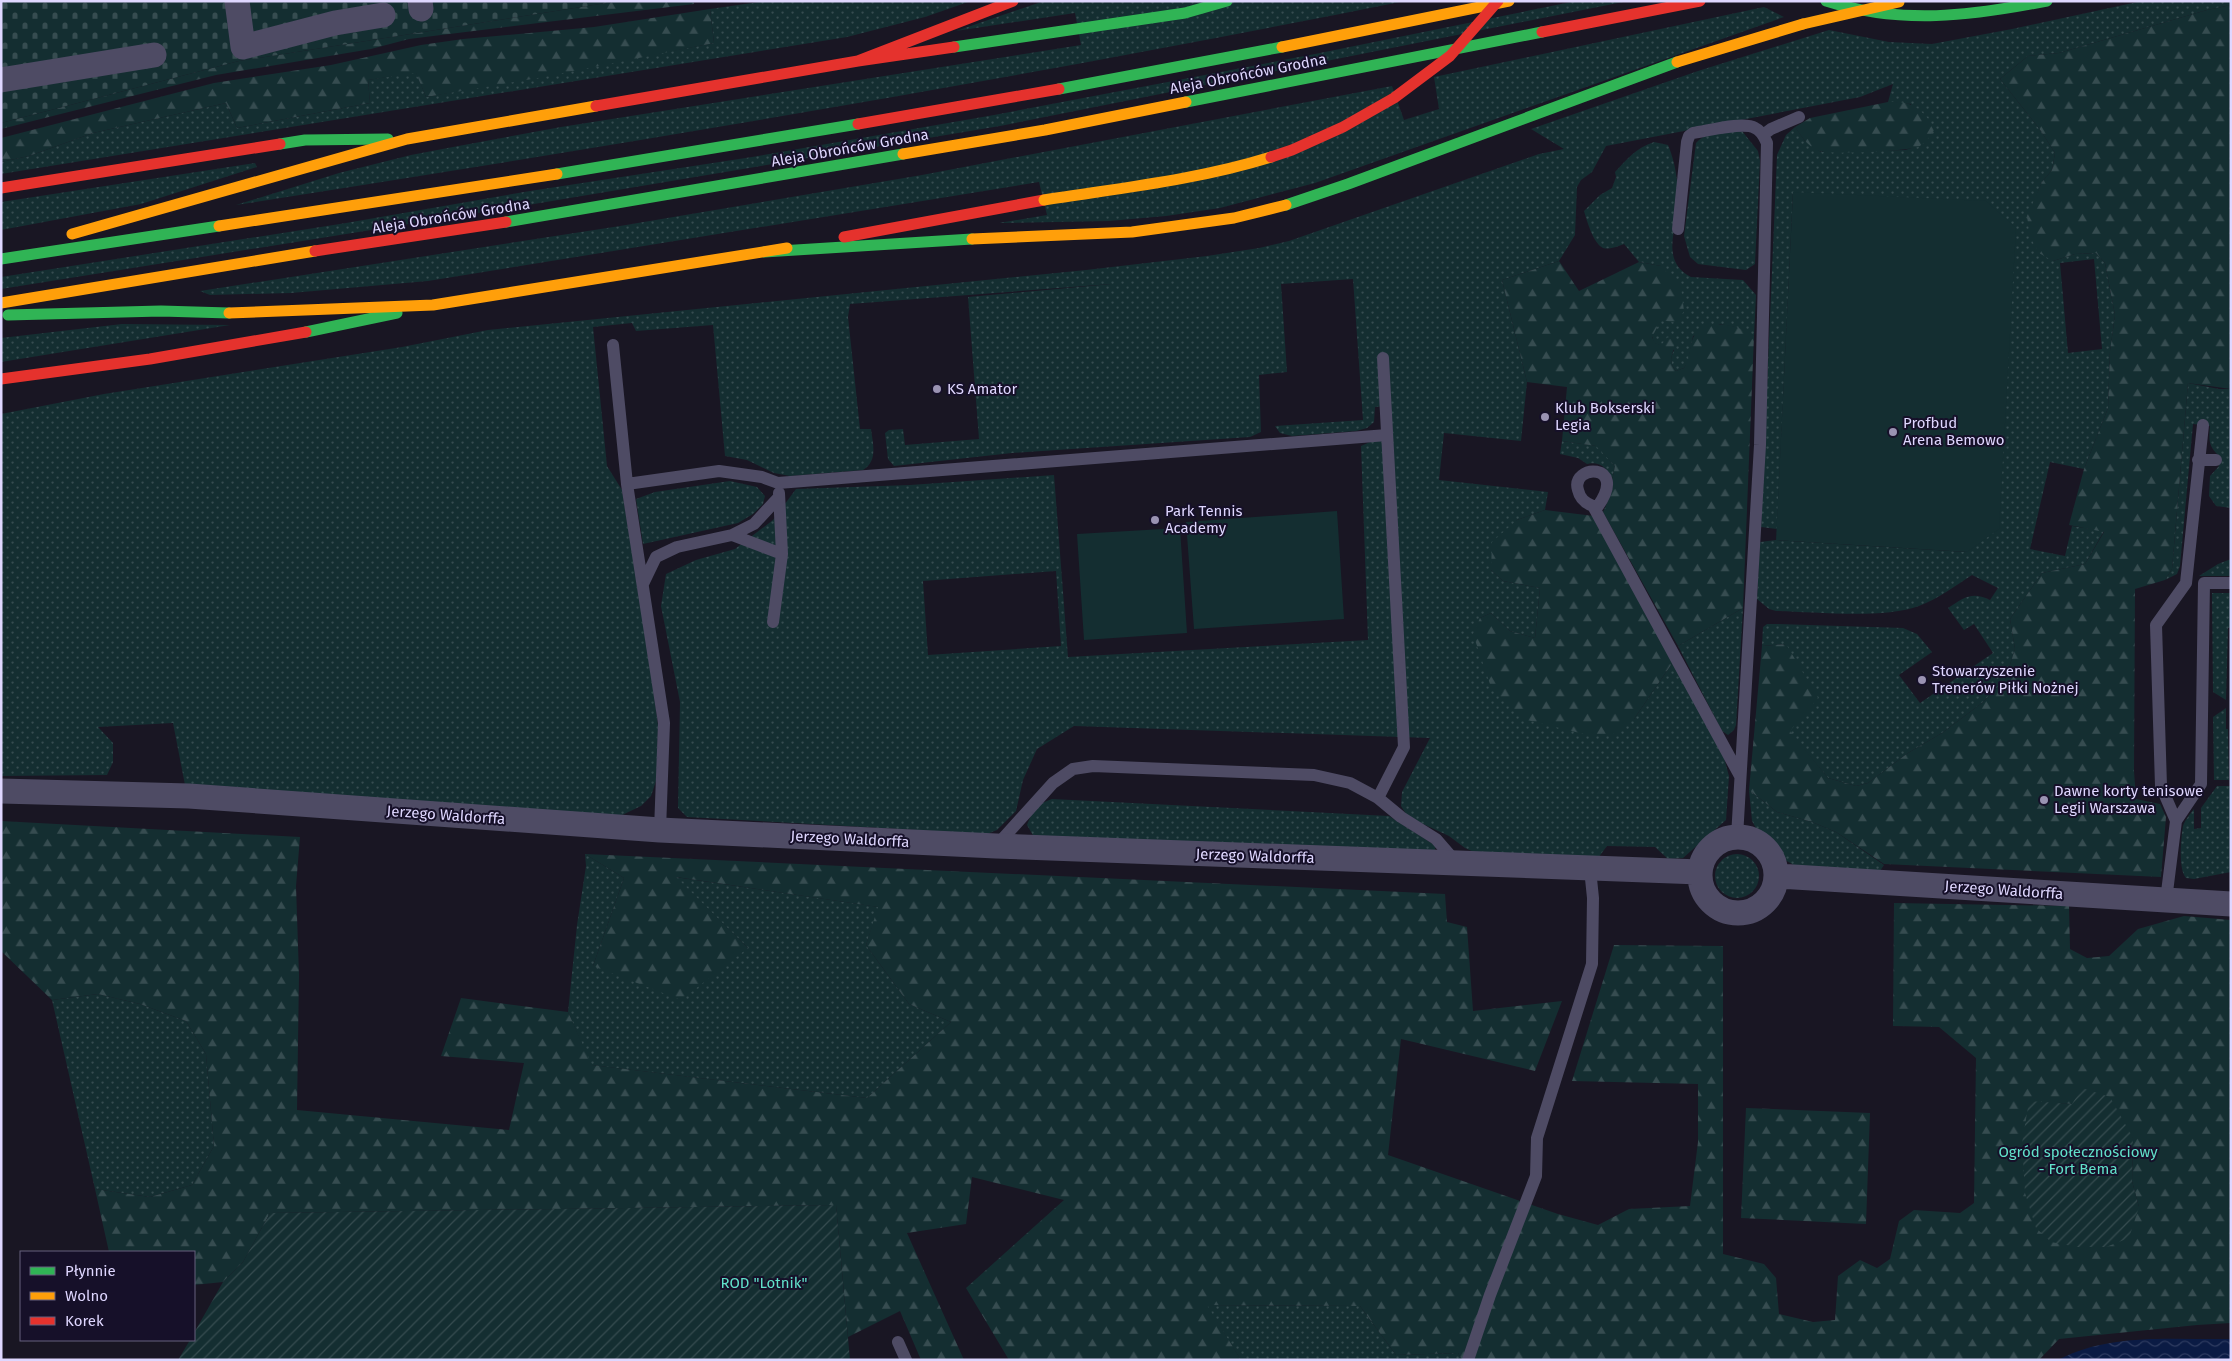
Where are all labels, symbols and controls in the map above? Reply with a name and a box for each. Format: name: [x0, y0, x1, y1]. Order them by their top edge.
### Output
street label: Aleja Obrońców Grodna: [1168, 50, 1328, 98]
street label: Aleja Obrońców Grodna: [770, 125, 930, 171]
street label: Aleja Obrońców Grodna: [371, 195, 531, 237]
place label: KS Amator: [947, 380, 1017, 398]
marker: KS Amator: [931, 383, 943, 395]
place label: Klub Bokserski Legia: [1555, 399, 1655, 434]
marker: Klub Bokserski Legia: [1539, 411, 1551, 423]
place label: Profbud Arena Bemowo: [1903, 414, 2004, 449]
marker: Profbud Arena Bemowo: [1887, 426, 1899, 438]
place label: Park Tennis Academy: [1165, 502, 1242, 537]
marker: Park Tennis Academy: [1149, 514, 1161, 526]
place label: Stowarzyszenie Trenerów Piłki Nożnej: [1932, 662, 2079, 697]
marker: Stowarzyszenie Trenerów Piłki Nożnej: [1916, 674, 1928, 686]
place label: Dawne korty tenisowe Legii Warszawa: [2054, 782, 2203, 817]
marker: Dawne korty tenisowe Legii Warszawa: [2038, 794, 2050, 806]
street label: Jerzego Waldorffa: [386, 802, 506, 828]
street label: Jerzego Waldorffa: [790, 827, 910, 851]
street label: Jerzego Waldorffa: [1195, 845, 1315, 867]
street label: Jerzego Waldorffa: [1944, 877, 2064, 903]
park label: Ogród społecznościowy - Fort Bema: [1998, 1143, 2158, 1178]
legend: [20, 1251, 195, 1341]
text: Płynnie: [65, 1262, 116, 1280]
park label: ROD "Lotnik": [721, 1274, 807, 1292]
text: Wolno: [65, 1287, 108, 1305]
text: Korek: [65, 1312, 104, 1330]

